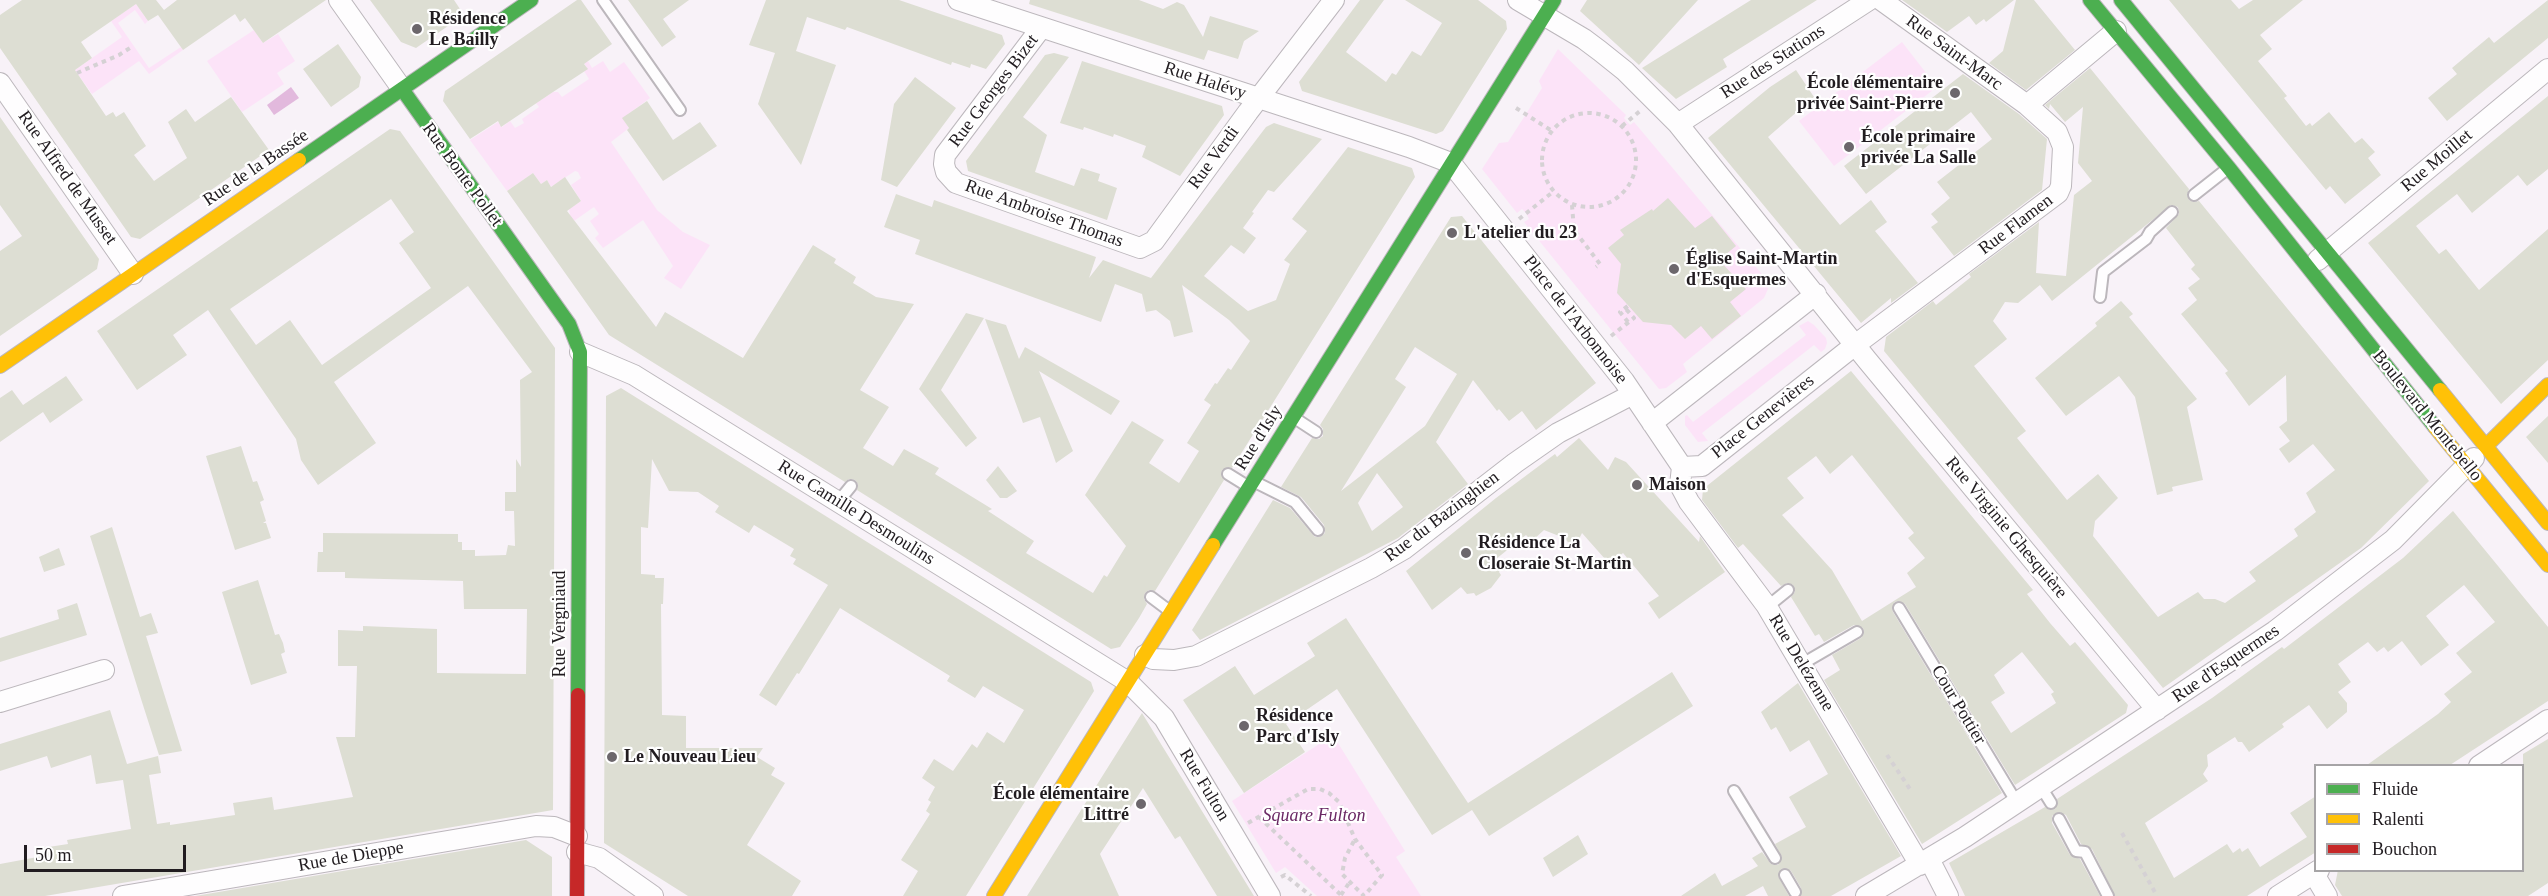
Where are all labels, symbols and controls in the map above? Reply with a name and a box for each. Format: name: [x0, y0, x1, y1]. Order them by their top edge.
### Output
place label: Résidence Le Bailly: [429, 8, 506, 50]
street label: Rue Saint-Marc: [1901, 11, 2007, 95]
street label: Rue des Stations: [1717, 20, 1829, 104]
marker: Résidence Le Bailly: [410, 22, 424, 36]
street label: Rue Georges Bizet: [945, 30, 1043, 152]
street label: Rue Halévy: [1161, 58, 1249, 104]
place label: École élémentaire privée Saint-Pierre: [1797, 72, 1943, 115]
marker: École élémentaire privée Saint-Pierre: [1948, 86, 1962, 100]
street label: Rue Alfred de Musset: [13, 107, 121, 249]
street label: Rue Bonte Pollet: [417, 119, 507, 231]
street label: Rue Verdi: [1184, 122, 1244, 194]
street label: Rue de la Bassée: [199, 125, 313, 211]
street label: Rue Moillet: [2397, 125, 2477, 197]
place label: École primaire privée La Salle: [1861, 126, 1976, 168]
marker: École primaire privée La Salle: [1842, 140, 1856, 154]
street label: Rue Ambroise Thomas: [962, 175, 1126, 253]
street label: Rue Flamen: [1975, 190, 2057, 260]
place label: L'atelier du 23: [1464, 222, 1577, 244]
marker: L'atelier du 23: [1445, 226, 1459, 240]
place label: Église Saint-Martin d'Esquermes: [1686, 248, 1837, 290]
street label: Place de l'Arbonnoise: [1518, 251, 1632, 389]
marker: Église Saint-Martin d'Esquermes: [1667, 262, 1681, 276]
street label: Boulevard Montebello: [2367, 346, 2487, 486]
street label: Place Genevières: [1707, 370, 1819, 464]
street label: Rue d'Isly: [1231, 401, 1287, 475]
street label: Rue Virginie Ghesquière: [1940, 453, 2072, 603]
street label: Rue Camille Desmoulins: [774, 456, 938, 570]
street label: Rue du Bazinghien: [1380, 467, 1504, 567]
place label: Maison: [1649, 474, 1706, 496]
marker: Maison: [1630, 478, 1644, 492]
place label: Résidence La Closeraie St-Martin: [1478, 532, 1631, 574]
marker: Résidence La Closeraie St-Martin: [1459, 546, 1473, 560]
street label: Rue Vergniaud: [549, 570, 571, 678]
street label: Rue Delézenne: [1764, 611, 1838, 715]
street label: Rue d'Esquermes: [2168, 620, 2284, 708]
street label: Cour Pottier: [1926, 662, 1990, 748]
place label: Résidence Parc d'Isly: [1256, 705, 1339, 748]
marker: Résidence Parc d'Isly: [1237, 719, 1251, 733]
street label: Rue Fulton: [1174, 745, 1234, 825]
place label: Le Nouveau Lieu: [624, 746, 756, 768]
marker: Le Nouveau Lieu: [605, 750, 619, 764]
legend: [2314, 764, 2524, 872]
text: Fluide: [2372, 779, 2418, 799]
place label: École élémentaire Littré: [993, 783, 1129, 826]
marker: École élémentaire Littré: [1134, 797, 1148, 811]
park label: Square Fulton: [1263, 805, 1365, 827]
text: Ralenti: [2372, 809, 2424, 829]
scale bar: [27, 833, 189, 871]
street label: Rue de Dieppe: [296, 837, 406, 877]
text: Bouchon: [2372, 839, 2437, 859]
text: 50 m: [35, 845, 72, 865]

